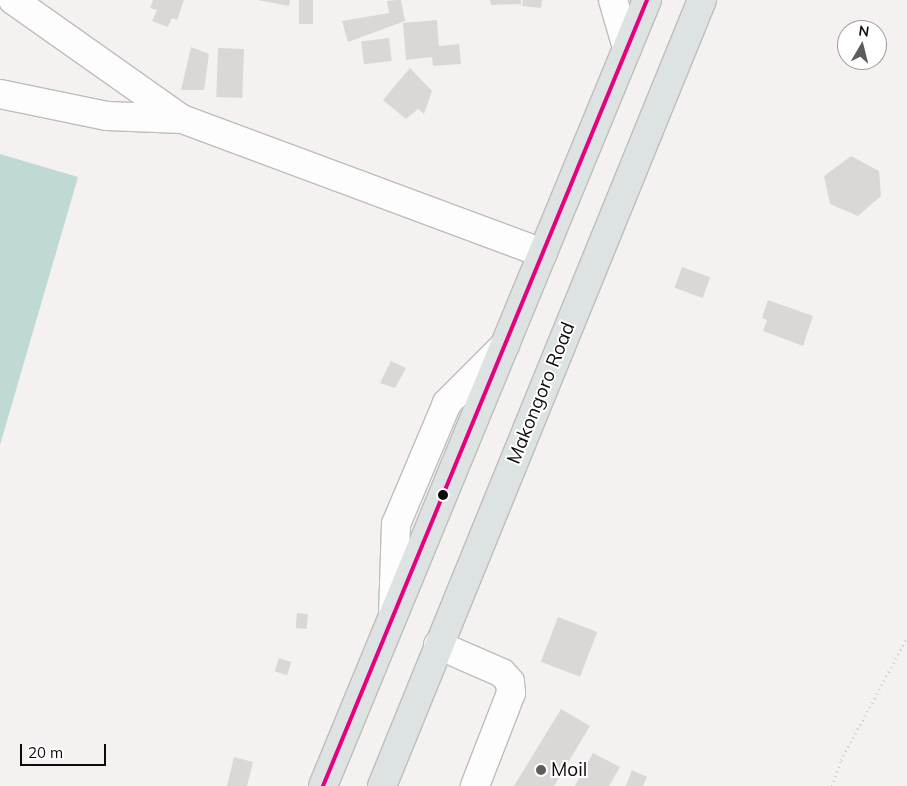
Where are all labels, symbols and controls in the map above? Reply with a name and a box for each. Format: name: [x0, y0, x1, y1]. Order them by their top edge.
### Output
north arrow: [837, 20, 887, 70]
text: N: [857, 21, 870, 41]
street label: Makongoro Road: [502, 319, 580, 467]
unlabelled marker: [438, 490, 448, 500]
scale bar: [22, 734, 109, 766]
text: 20 m: [28, 743, 63, 762]
place label: Moil: [551, 759, 587, 781]
marker: Moil: [535, 764, 547, 776]

